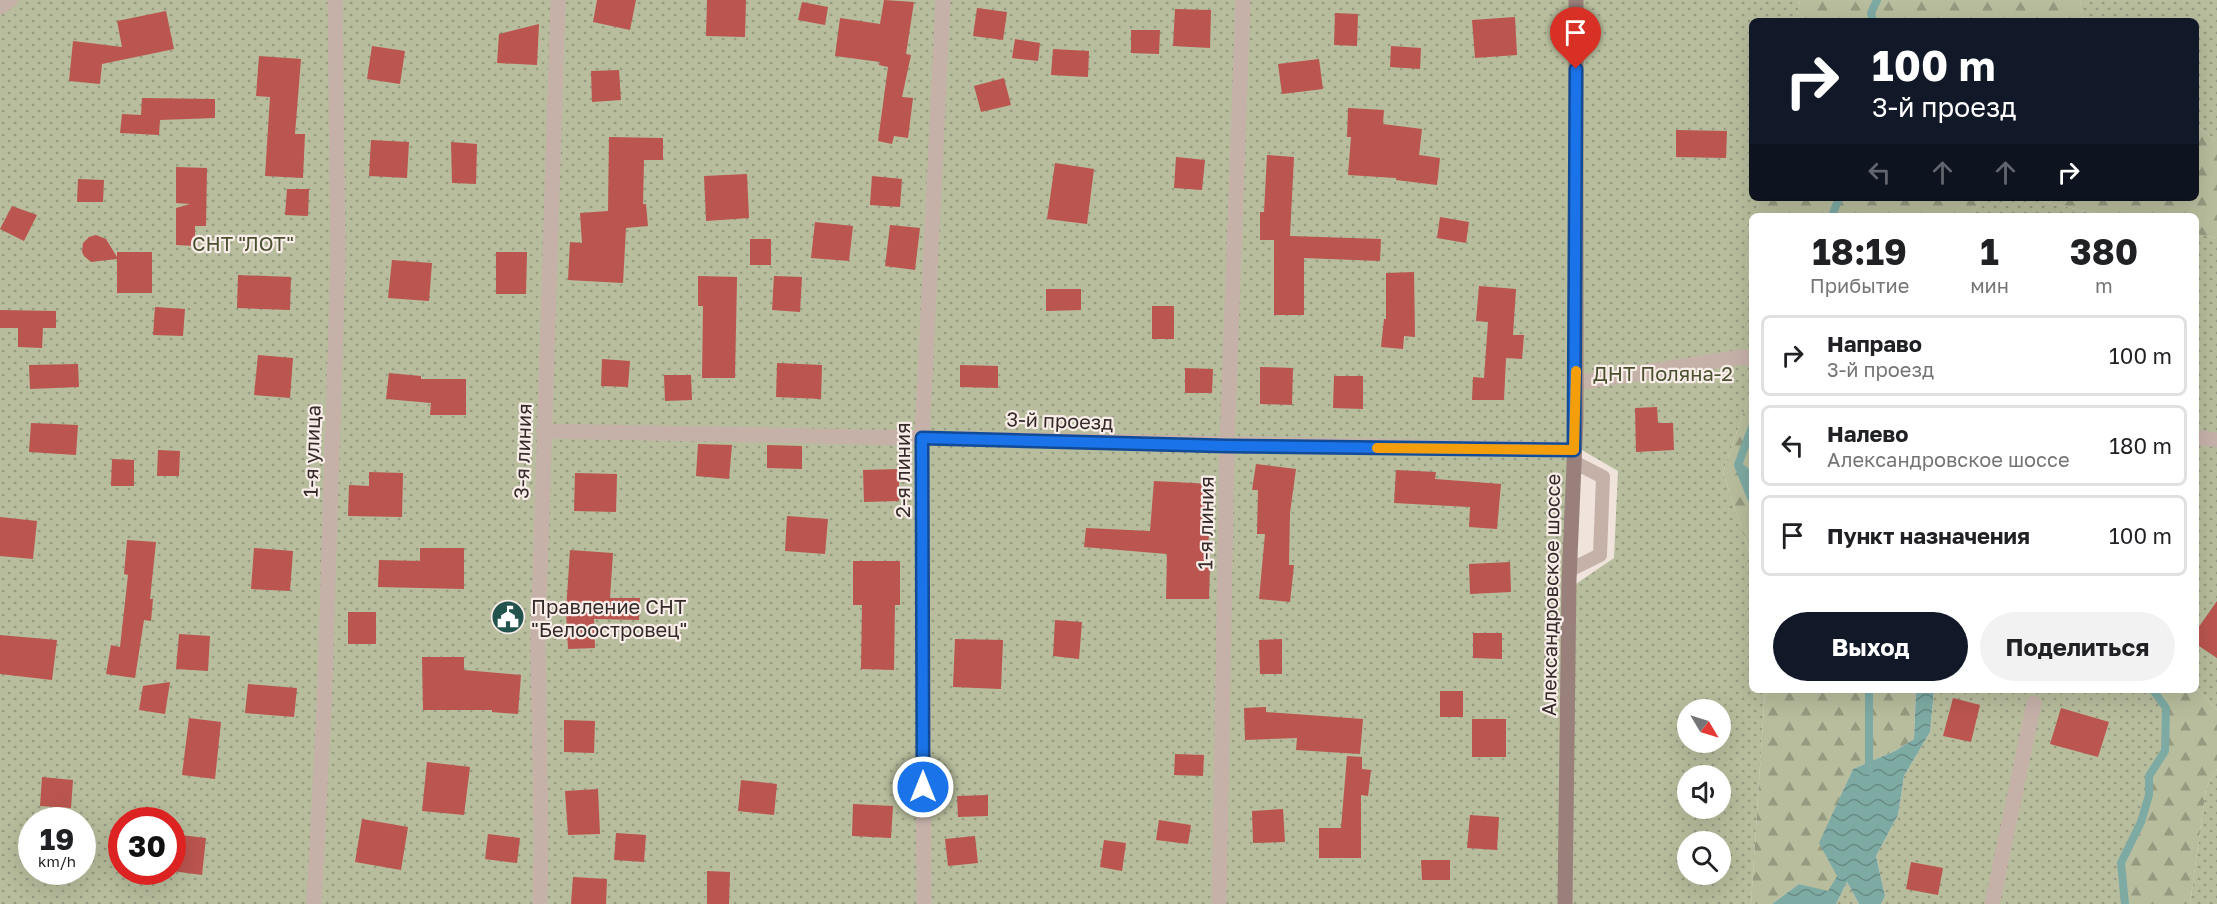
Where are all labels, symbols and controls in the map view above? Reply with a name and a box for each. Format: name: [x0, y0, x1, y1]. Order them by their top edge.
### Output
pin: [1550, 7, 1601, 69]
icon: arrive: [1559, 16, 1592, 49]
text: 100 m: [1872, 40, 1995, 90]
icon: right: [1773, 42, 1851, 120]
text: 3-й проезд: [1872, 91, 2016, 123]
icon: left: [1863, 156, 1896, 189]
icon: ahead: [1926, 156, 1959, 189]
icon: ahead: [1989, 156, 2022, 189]
icon: right: [2052, 156, 2085, 189]
text: 18:19: [1812, 230, 1907, 273]
text: 1: [1980, 230, 1999, 273]
text: 380: [2070, 230, 2138, 273]
park label: СНТ "ЛОТ": [192, 231, 294, 255]
text: Прибытие: [1810, 273, 1909, 297]
text: мин: [1970, 273, 2009, 297]
text: m: [2095, 273, 2113, 297]
text: Направо: [1827, 330, 1922, 357]
icon: right: [1776, 339, 1809, 372]
text: 100 m: [2109, 342, 2172, 369]
text: 3-й проезд: [1827, 357, 1934, 381]
park label: ДНТ Поляна-2: [1593, 361, 1733, 385]
street label: 3-я линия: [508, 403, 536, 499]
street label: 1-я улица: [297, 404, 325, 498]
street label: 3-й проезд: [1006, 406, 1114, 434]
text: Налево: [1827, 420, 1909, 447]
street label: 2-я линия: [890, 422, 914, 518]
icon: left: [1776, 429, 1809, 462]
text: 180 m: [2109, 432, 2172, 459]
text: Александровское шоссе: [1827, 447, 2070, 471]
street label: Александровское шоссе: [1536, 474, 1564, 716]
street label: 1-я линия: [1192, 476, 1218, 570]
icon: arrive: [1776, 519, 1809, 552]
text: Пункт назначения: [1827, 522, 2030, 549]
text: 100 m: [2109, 522, 2172, 549]
place label: Правление СНТ "Белоостровец": [531, 594, 687, 641]
public building icon: Правление СНТ "Белоостровец": [490, 599, 526, 635]
button: Выход: [1773, 612, 1968, 681]
button: Поделиться: [1980, 612, 2175, 681]
north arrow: [1677, 699, 1731, 753]
map controls: [1677, 699, 1731, 885]
position arrow: [891, 755, 955, 819]
button: sound: [1677, 765, 1731, 819]
speed limit sign: 30: [108, 807, 186, 885]
text: 19: [40, 821, 74, 857]
button: search: [1677, 831, 1731, 885]
text: km/h: [38, 852, 76, 870]

